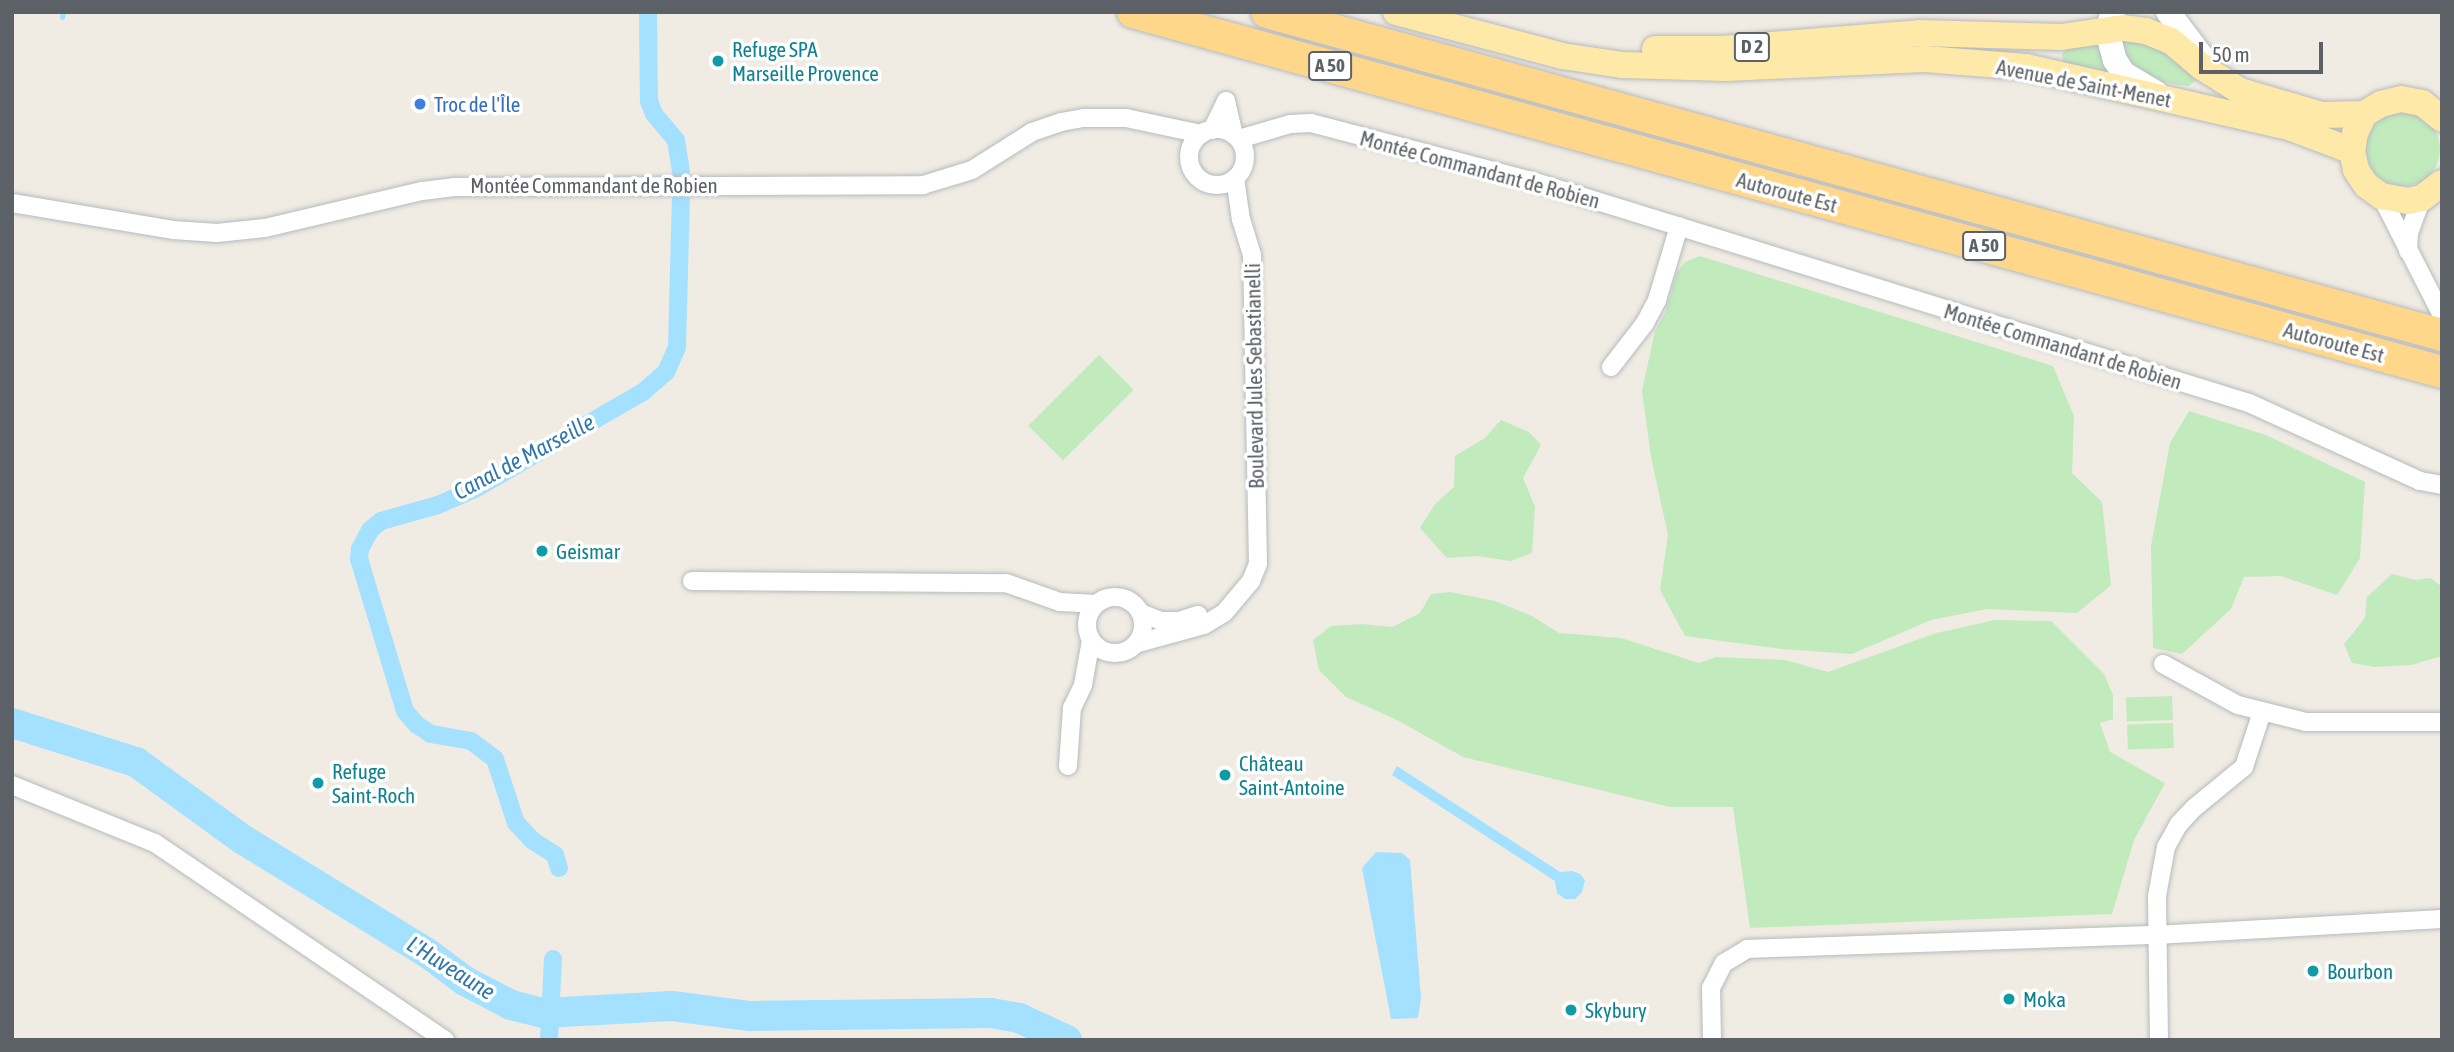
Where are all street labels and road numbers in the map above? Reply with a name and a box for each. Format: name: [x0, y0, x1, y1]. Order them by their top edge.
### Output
road number: D 2: [1733, 32, 1771, 62]
road number: A 50: [1307, 50, 1353, 82]
street label: Avenue de Saint-Menet: [1994, 54, 2174, 112]
street label: Montée Commandant de Robien: [1357, 125, 1603, 213]
street label: Autoroute Est: [1734, 166, 1840, 218]
street label: Montée Commandant de Robien: [470, 172, 718, 198]
road number: A 50: [1961, 230, 2007, 262]
street label: Boulevard Jules Sebastianelli: [1239, 263, 1269, 489]
street label: Montée Commandant de Robien: [1941, 298, 2185, 394]
street label: Autoroute Est: [2281, 316, 2387, 368]

